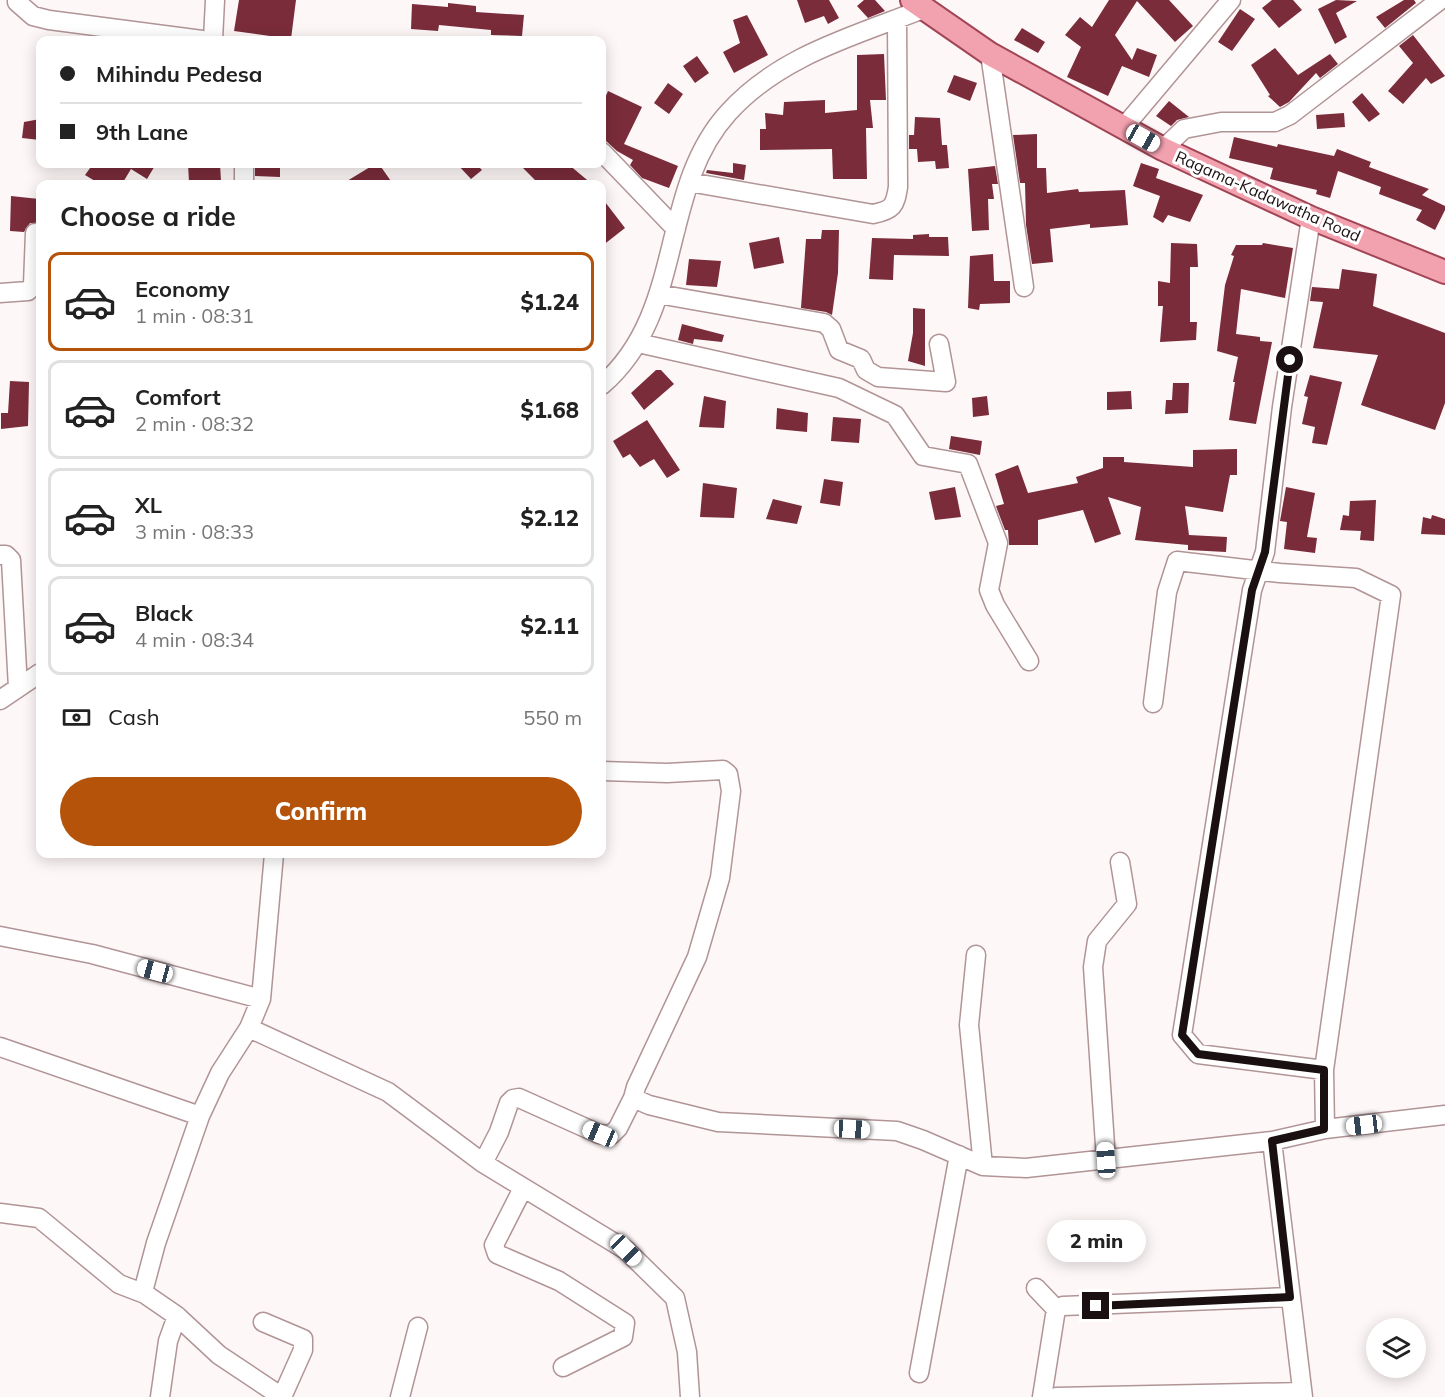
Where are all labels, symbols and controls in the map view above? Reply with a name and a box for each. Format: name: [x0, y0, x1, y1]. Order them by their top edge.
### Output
text: Mihindu Pedesa: [96, 60, 262, 88]
text: 9th Lane: [96, 118, 188, 146]
car: [1123, 121, 1163, 155]
street label: Ragama-Kadawatha Road: [1172, 146, 1364, 246]
text: Choose a ride: [60, 199, 236, 233]
icon: car: [63, 275, 117, 329]
text: Economy: [135, 275, 230, 303]
text: $1.24: [520, 288, 579, 316]
text: 1 min · 08:31: [135, 303, 254, 328]
route start: [1276, 346, 1303, 373]
icon: car: [63, 383, 117, 437]
text: Comfort: [135, 383, 221, 411]
text: $1.68: [520, 396, 579, 424]
text: 2 min · 08:32: [135, 411, 254, 436]
icon: car: [63, 491, 117, 545]
text: XL: [135, 491, 162, 519]
text: $2.12: [520, 504, 579, 532]
text: 3 min · 08:33: [135, 519, 254, 544]
icon: car: [63, 599, 117, 653]
text: Black: [135, 599, 193, 627]
text: $2.11: [520, 612, 579, 640]
text: 4 min · 08:34: [135, 627, 254, 652]
icon: cash: [60, 701, 93, 734]
text: Cash: [108, 703, 160, 731]
text: 550 m: [523, 705, 582, 730]
button: Confirm: [60, 777, 582, 846]
car: [135, 958, 175, 984]
car: [1345, 1114, 1383, 1136]
car: [580, 1119, 620, 1149]
car: [834, 1119, 870, 1139]
car: [1096, 1141, 1116, 1179]
callout: 2 min: [1046, 1219, 1146, 1261]
text: 2 min: [1070, 1228, 1123, 1253]
car: [607, 1231, 645, 1269]
route end: [1082, 1292, 1109, 1319]
map controls: [1366, 1318, 1426, 1378]
button: layers: [1366, 1318, 1426, 1378]

